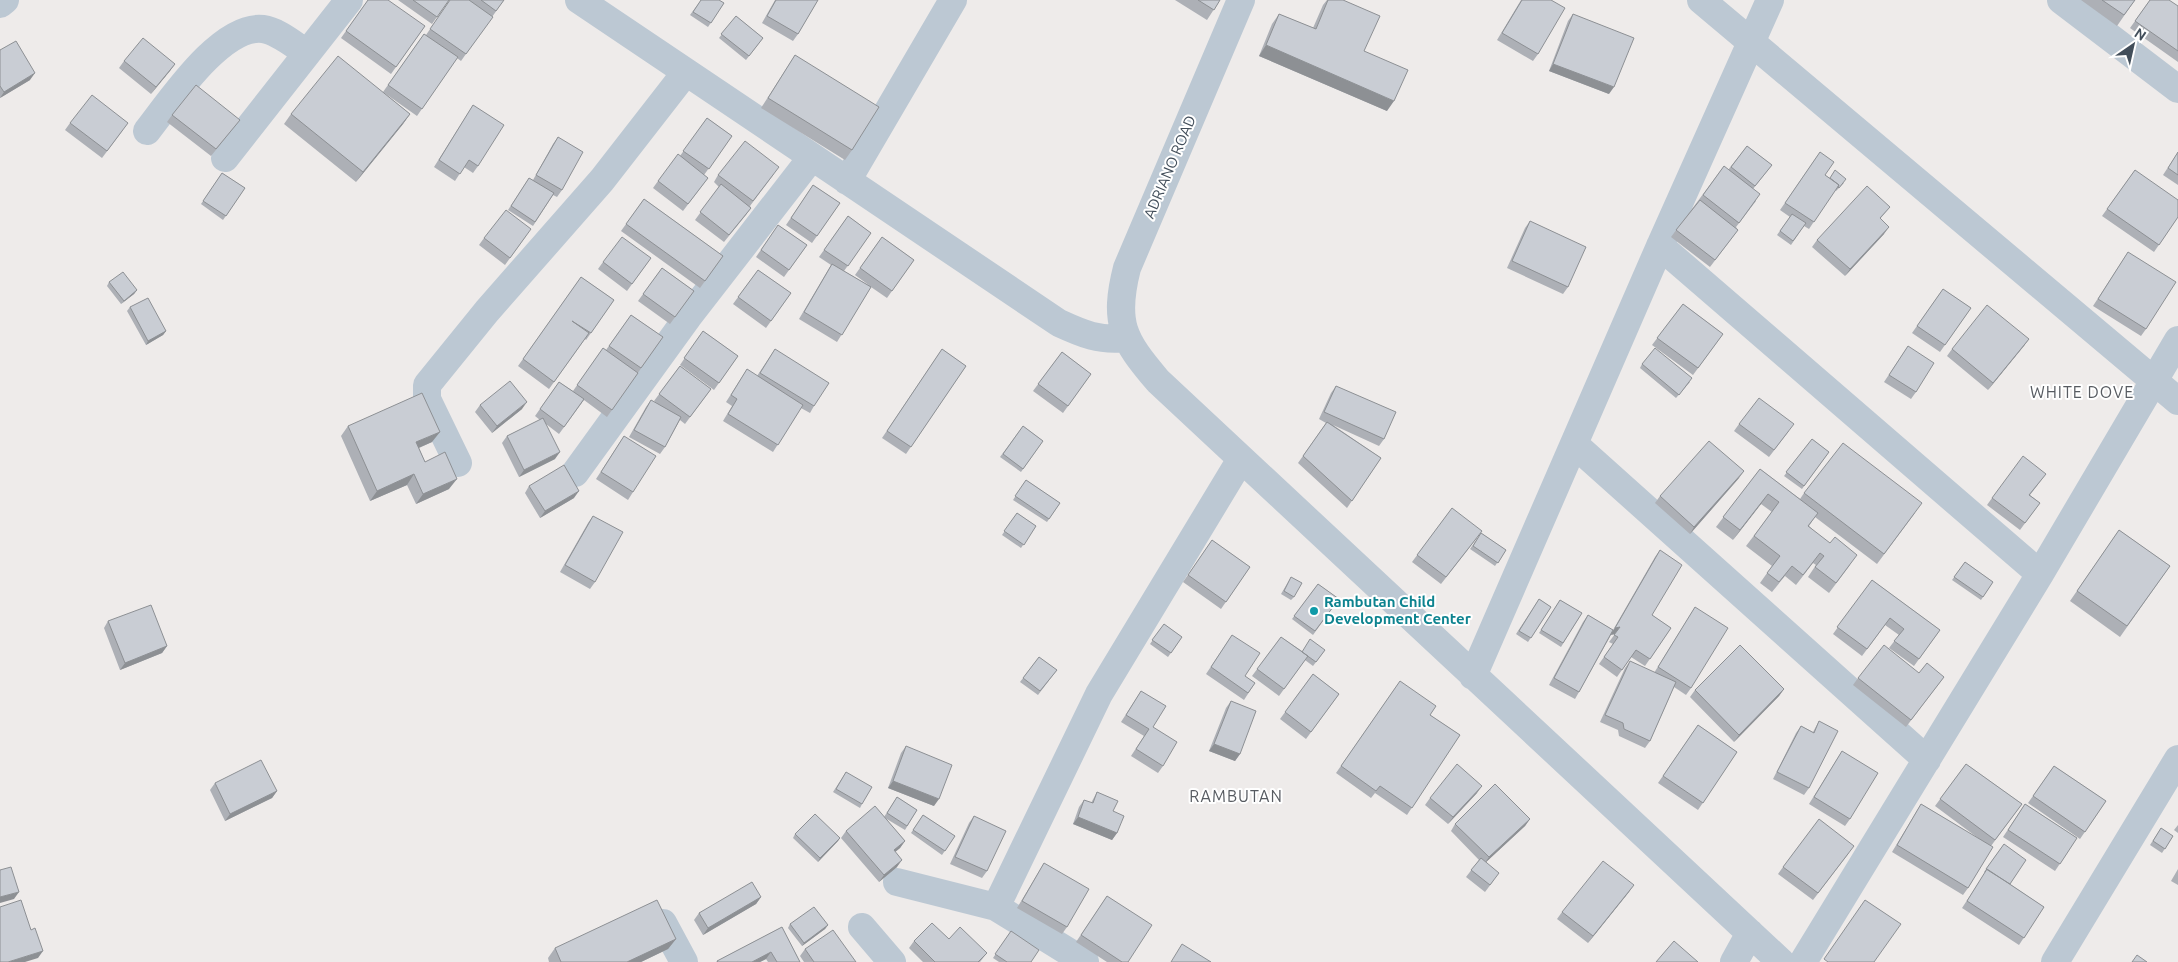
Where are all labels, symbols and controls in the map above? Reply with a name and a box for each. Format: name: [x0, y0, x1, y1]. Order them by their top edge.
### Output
north arrow: [2108, 20, 2158, 70]
text: N: [2131, 25, 2149, 44]
street label: ADRIANO ROAD: [1140, 113, 1199, 221]
district label: WHITE DOVE: [2030, 383, 2134, 401]
place label: Rambutan Child Development Center: [1324, 593, 1472, 627]
marker: Rambutan Child Development Center: [1308, 605, 1320, 617]
district label: RAMBUTAN: [1189, 787, 1283, 805]

